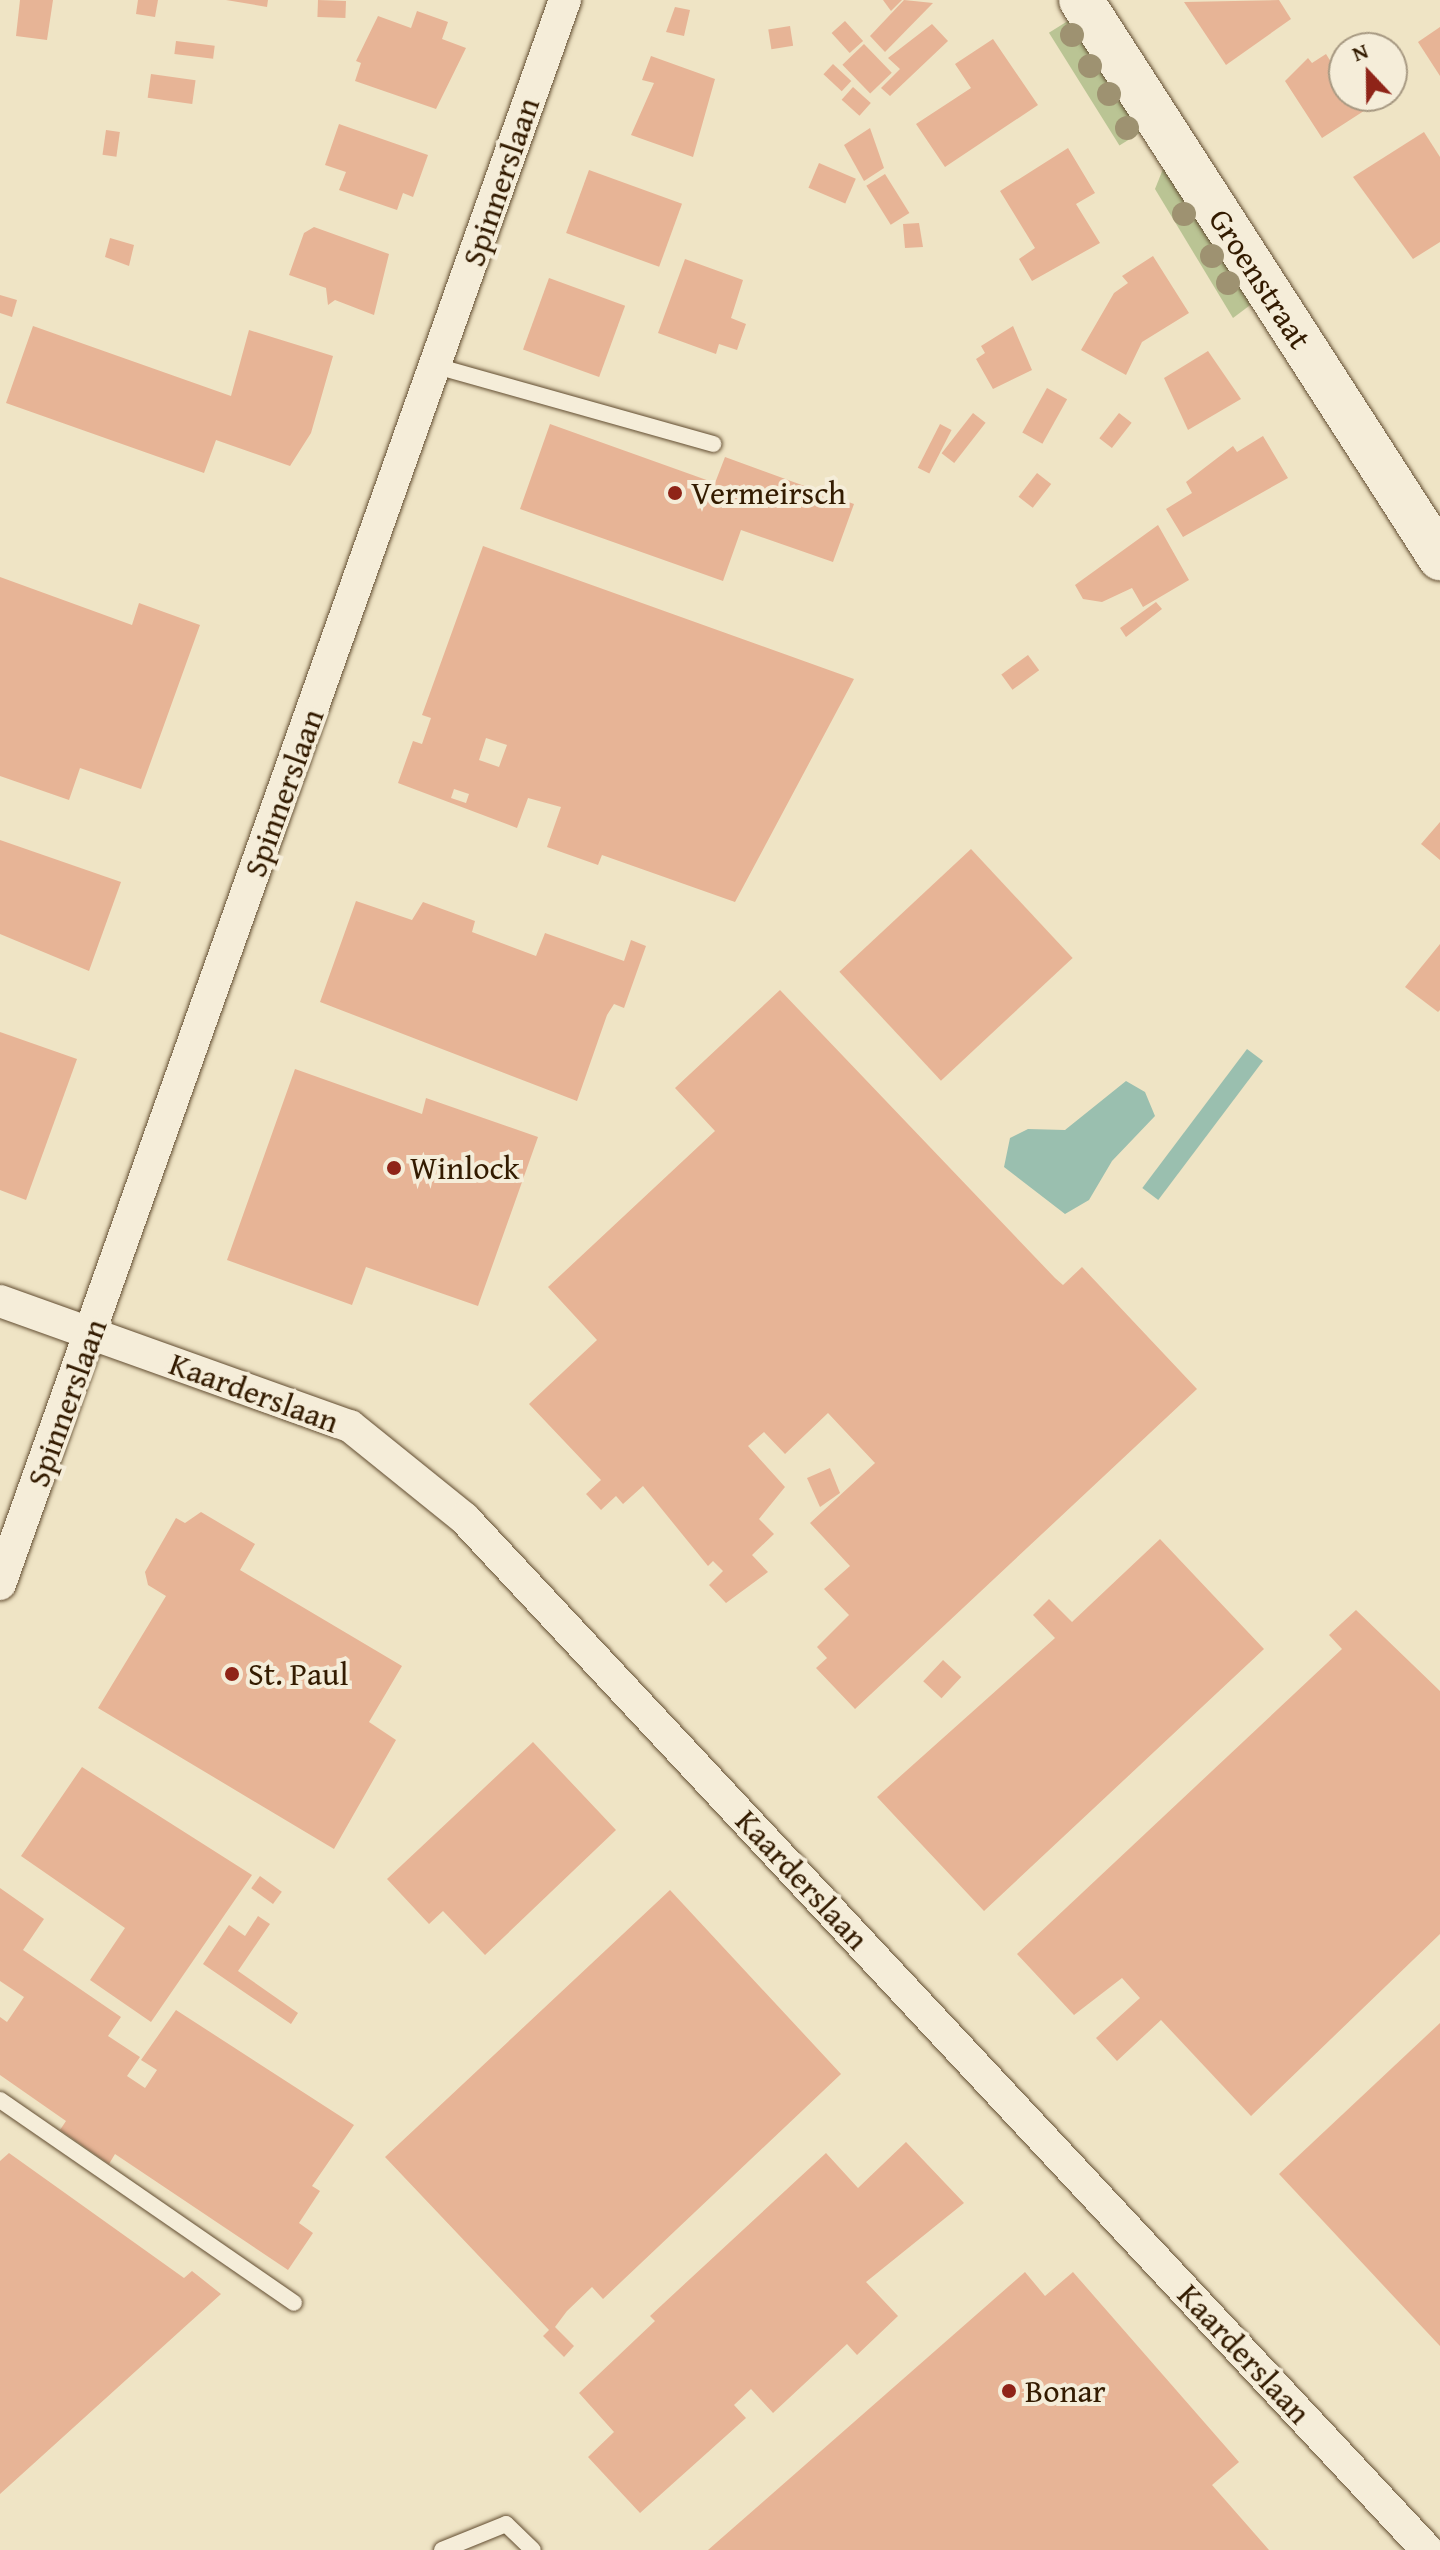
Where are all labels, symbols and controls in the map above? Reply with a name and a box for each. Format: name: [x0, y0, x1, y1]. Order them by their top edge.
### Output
north arrow: [1328, 32, 1408, 112]
text: N: [1347, 34, 1373, 69]
street label: Spinnerslaan: [454, 93, 548, 271]
street label: Groenstraat: [1201, 202, 1319, 356]
place label: Vermeirsch: [691, 474, 846, 512]
marker: Vermeirsch: [666, 484, 684, 502]
street label: Spinnerslaan: [236, 704, 332, 882]
place label: Winlock: [410, 1149, 519, 1187]
marker: Winlock: [385, 1159, 403, 1177]
street label: Spinnerslaan: [19, 1314, 115, 1492]
street label: Kaarderslaan: [164, 1345, 344, 1441]
place label: St. Paul: [248, 1655, 348, 1693]
marker: St. Paul: [223, 1665, 241, 1683]
street label: Kaarderslaan: [728, 1802, 876, 1958]
street label: Kaarderslaan: [1170, 2276, 1318, 2432]
place label: Bonar: [1025, 2372, 1106, 2410]
marker: Bonar: [1000, 2382, 1018, 2400]

